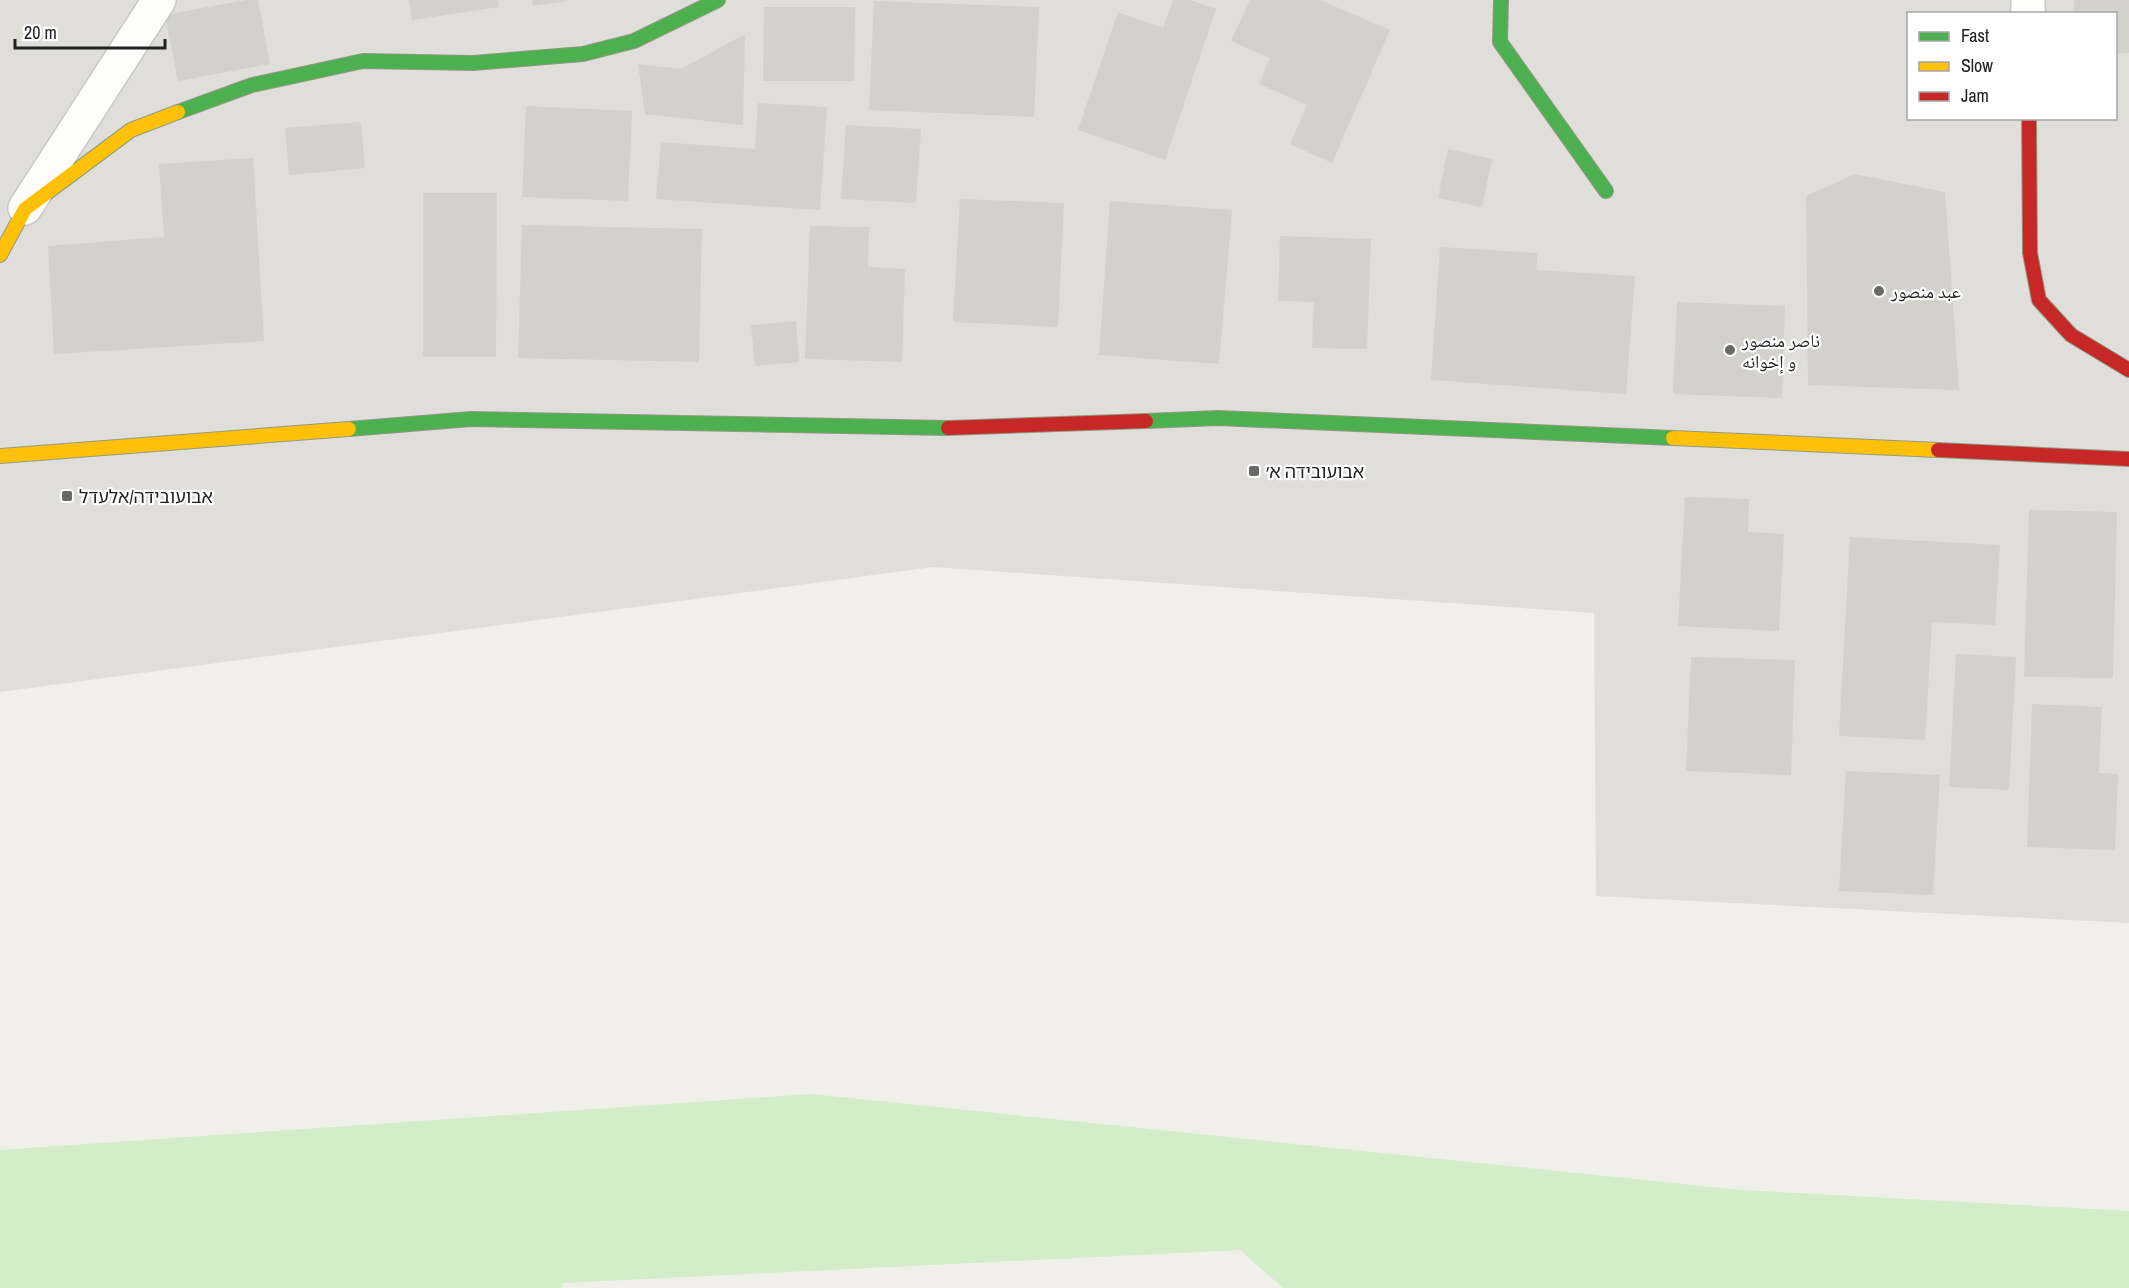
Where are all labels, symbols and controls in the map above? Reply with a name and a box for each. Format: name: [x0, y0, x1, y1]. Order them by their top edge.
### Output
scale bar: [15, 12, 165, 50]
legend: [1907, 12, 2117, 120]
text: 20 m: [24, 20, 57, 45]
text: Fast: [1961, 23, 1989, 48]
text: Slow: [1961, 53, 1993, 78]
text: Jam: [1961, 83, 1989, 108]
place label: عبد منصور: [1890, 279, 1961, 304]
marker: عبد منصور: [1872, 284, 1886, 298]
place label: ناصر منصور و إخوانه: [1741, 328, 1820, 374]
marker: ناصر منصور و إخوانه: [1723, 343, 1737, 357]
place label: אבועובידה א׳: [1266, 459, 1364, 484]
marker: אבועובידה א׳: [1247, 464, 1261, 478]
place label: אבועובידה/אלעדל: [79, 484, 213, 509]
marker: אבועובידה/אלעדל: [60, 489, 74, 503]

